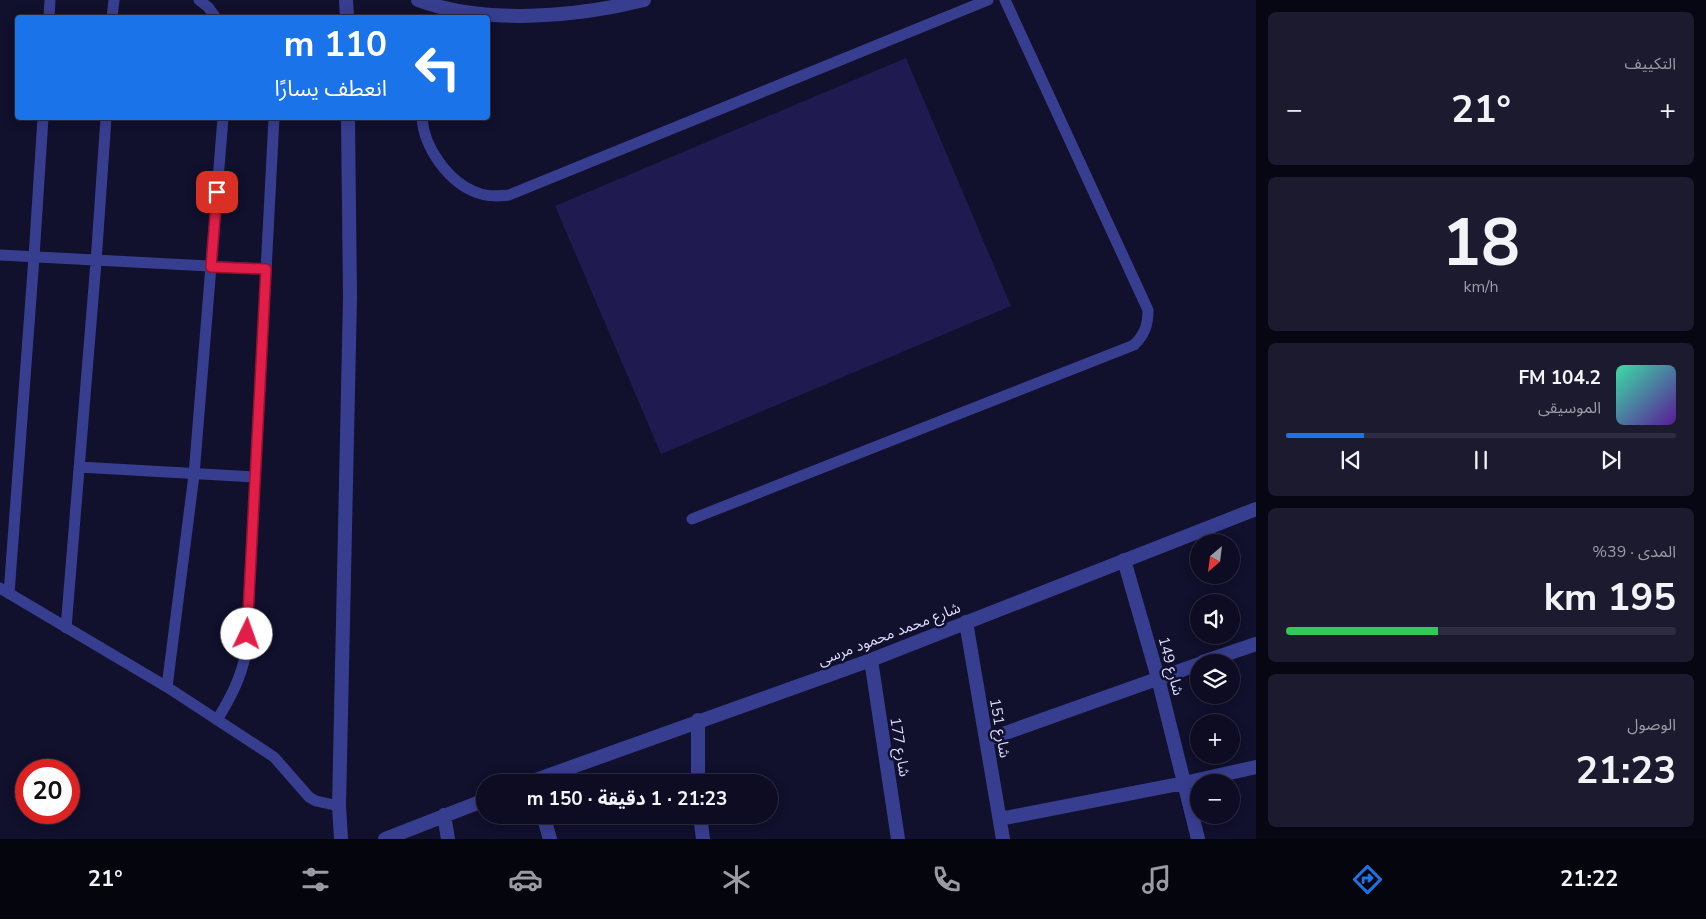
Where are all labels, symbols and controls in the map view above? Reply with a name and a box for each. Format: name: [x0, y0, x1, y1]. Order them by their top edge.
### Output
text: 110 m: [284, 21, 387, 68]
icon: left: [405, 35, 470, 100]
text: التكييف: [1624, 53, 1676, 75]
text: انعطف يسارًا: [275, 74, 387, 104]
text: 21°: [1451, 84, 1511, 135]
text: −: [1286, 91, 1303, 129]
text: +: [1659, 91, 1676, 129]
pin: [196, 171, 238, 213]
icon: arrive: [203, 178, 231, 206]
text: 18: [1442, 199, 1520, 288]
text: km/h: [1463, 276, 1499, 298]
text: 104.2 FM: [1518, 365, 1601, 391]
text: الموسيقى: [1538, 397, 1601, 419]
icon: previous: [1337, 446, 1365, 474]
icon: pause: [1467, 446, 1495, 474]
icon: next: [1597, 446, 1625, 474]
north arrow: [1190, 534, 1240, 584]
map controls: [1190, 534, 1240, 824]
text: المدى · 39%: [1592, 541, 1676, 563]
text: 195 km: [1544, 572, 1676, 623]
button: sound: [1190, 594, 1240, 644]
street label: شارع محمد محمود مرسى: [815, 597, 964, 672]
position arrow: [220, 607, 272, 659]
street label: شارع 149: [1152, 634, 1188, 698]
button: layers: [1190, 654, 1240, 704]
street label: شارع 151: [983, 697, 1015, 760]
button: +: [1190, 714, 1240, 764]
text: الوصول: [1627, 714, 1676, 736]
street label: شارع 177: [883, 716, 915, 779]
text: 21:23: [1575, 745, 1676, 796]
speed limit sign: 20: [15, 759, 80, 824]
button: −: [1190, 774, 1240, 824]
text: 21:23 · 1 دقيقة · 150 m: [527, 786, 727, 812]
icon: filters: [298, 862, 333, 897]
icon: car: [508, 862, 543, 897]
icon: climate: [719, 862, 754, 897]
icon: phone: [929, 862, 964, 897]
icon: music: [1139, 862, 1174, 897]
icon: directions: [1350, 862, 1385, 897]
text: 21°: [88, 864, 123, 894]
text: 21:22: [1560, 864, 1618, 894]

